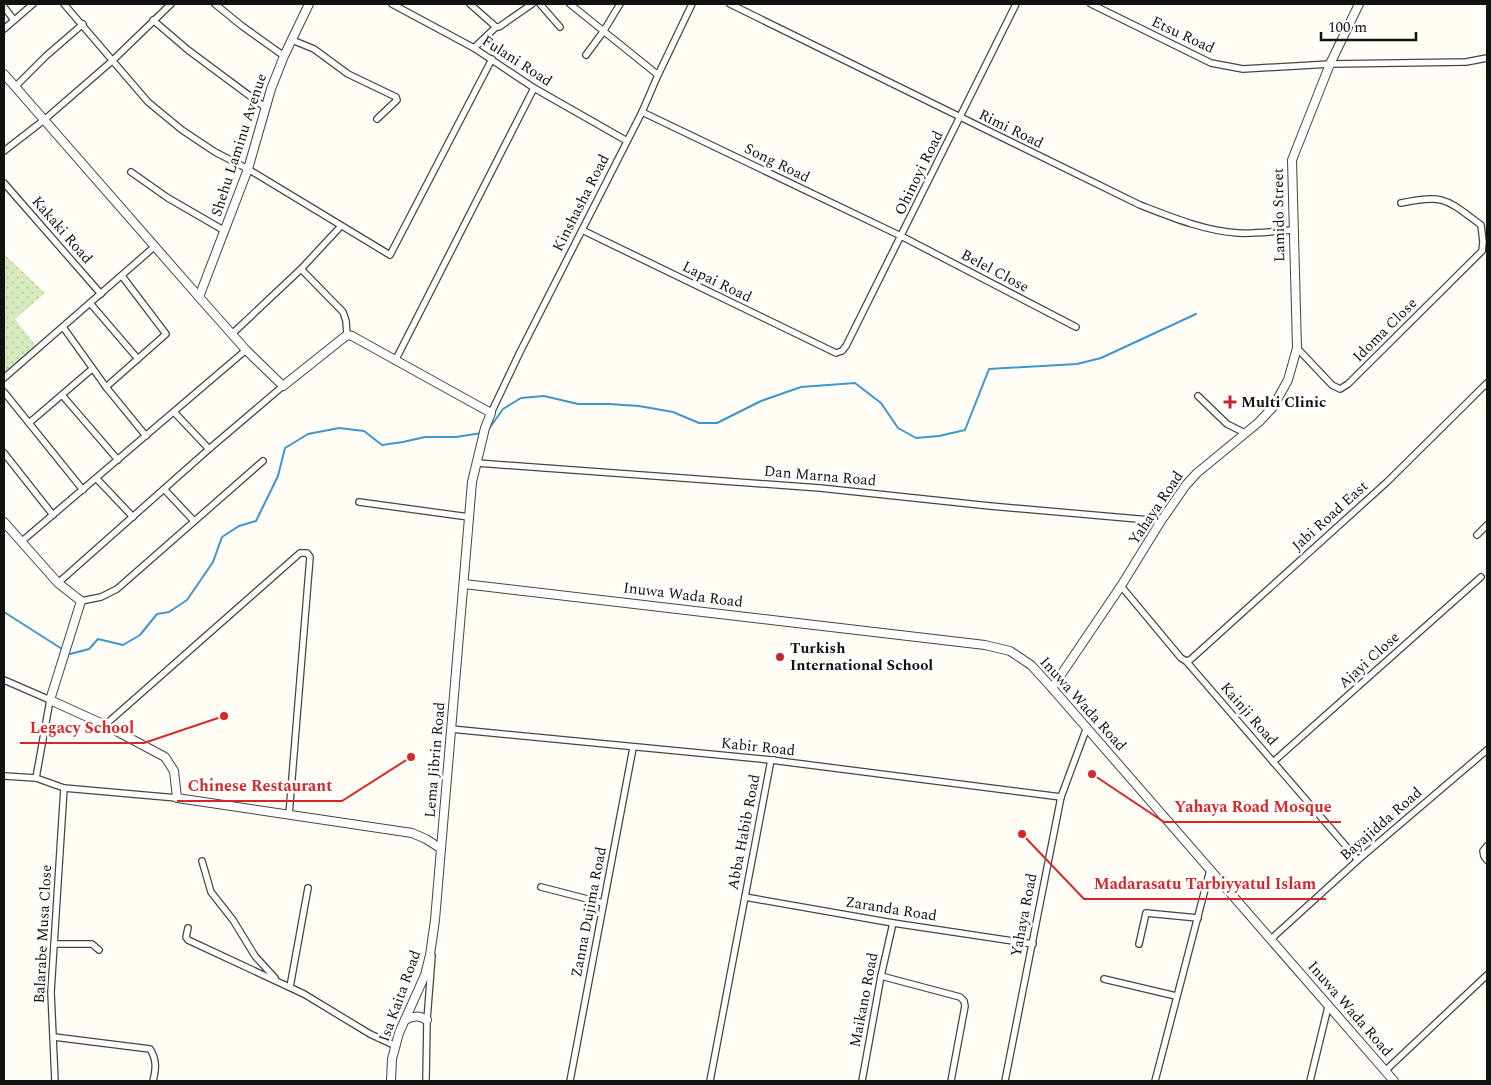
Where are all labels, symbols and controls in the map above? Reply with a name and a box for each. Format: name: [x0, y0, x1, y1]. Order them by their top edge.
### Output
street label: Etsu Road: [1148, 10, 1218, 60]
scale bar: [1321, 10, 1416, 42]
text: 100 m: [1328, 16, 1367, 39]
street label: Fulani Road: [477, 30, 557, 92]
street label: Shehu Laminu Avenue: [205, 70, 273, 220]
street label: Rimi Road: [975, 103, 1047, 155]
street label: Ohinoyi Road: [889, 127, 949, 219]
street label: Song Road: [740, 137, 814, 189]
street label: Kinshasha Road: [547, 150, 615, 256]
street label: Lamido Street: [1267, 168, 1291, 262]
street label: Kakaki Road: [26, 191, 98, 269]
street label: Belel Close: [957, 243, 1033, 299]
street label: Lapai Road: [678, 255, 756, 309]
street label: Idoma Close: [1347, 292, 1423, 368]
place label: Multi Clinic: [1241, 391, 1326, 414]
marker: Multi Clinic: [1223, 395, 1237, 409]
street label: Dan Marna Road: [763, 460, 877, 492]
street label: Yahaya Road: [1123, 466, 1189, 550]
street label: Jabi Road East: [1287, 475, 1373, 557]
street label: Inuwa Wada Road: [622, 576, 744, 614]
street label: Ajayi Close: [1333, 626, 1405, 694]
place label: Turkish International School: [790, 637, 933, 677]
marker: Turkish International School: [774, 651, 786, 663]
street label: Inuwa Wada Road: [1034, 652, 1132, 756]
street label: Kainji Road: [1215, 677, 1283, 751]
street label: Lema Jibrin Road: [418, 701, 452, 819]
callout: Legacy School: [20, 712, 144, 743]
text: Legacy School: [30, 716, 134, 740]
street label: Kabir Road: [720, 732, 796, 762]
callout: Chinese Restaurant: [177, 770, 342, 801]
street label: Abba Habib Road: [722, 772, 766, 892]
text: Chinese Restaurant: [188, 774, 332, 798]
street label: Bayajidda Road: [1335, 782, 1427, 866]
callout: Yahaya Road Mosque: [1164, 791, 1341, 822]
text: Yahaya Road Mosque: [1174, 795, 1332, 819]
street label: Zanna Dujima Road: [565, 845, 613, 979]
street label: Balarabe Musa Close: [28, 864, 58, 1004]
callout: Madarasatu Tarbiyyatul Islam: [1084, 868, 1326, 899]
street label: Yahaya Road: [1005, 871, 1043, 959]
text: Madarasatu Tarbiyyatul Islam: [1094, 872, 1317, 896]
street label: Zaranda Road: [844, 890, 938, 928]
street label: Isa Kaita Road: [373, 947, 427, 1045]
street label: Maikano Road: [844, 951, 884, 1049]
street label: Inuwa Wada Road: [1302, 956, 1398, 1062]

